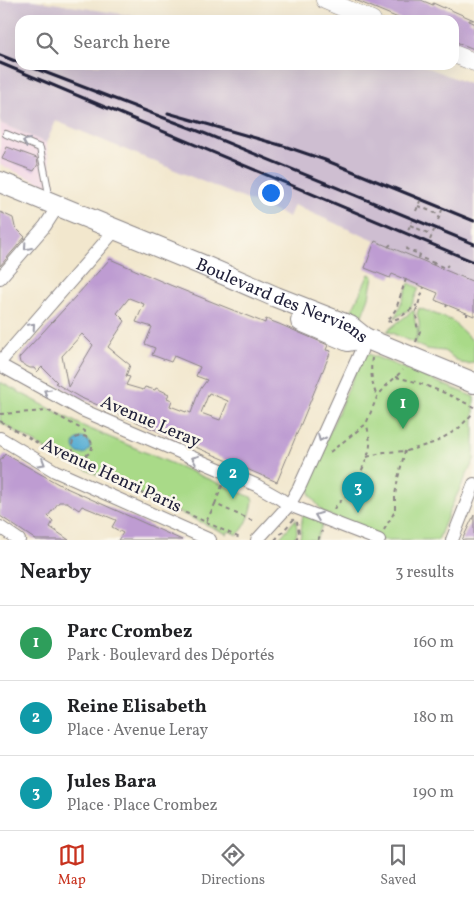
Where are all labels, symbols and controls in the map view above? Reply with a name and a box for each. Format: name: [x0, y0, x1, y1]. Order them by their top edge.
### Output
search box: [15, 15, 459, 70]
icon: search: [33, 29, 61, 57]
text: Search here: [73, 30, 170, 56]
one-way arrow: [22, 138, 31, 148]
your location: [258, 180, 284, 206]
one-way arrow: [23, 241, 32, 250]
street label: Boulevard des Nerviens: [192, 253, 373, 350]
one-way arrow: [26, 322, 35, 331]
one-way arrow: [44, 388, 53, 398]
pin: 1: [387, 388, 419, 429]
street label: Avenue Leray: [96, 390, 205, 455]
street label: Avenue Henri Paris: [37, 433, 186, 520]
one-way arrow: [316, 433, 327, 442]
one-way arrow: [192, 454, 200, 464]
one-way arrow: [36, 457, 45, 467]
pin: 2: [217, 458, 249, 499]
pin: 3: [342, 472, 374, 513]
one-way arrow: [314, 512, 322, 522]
text: Nearby: [20, 558, 91, 587]
text: 3 results: [395, 562, 454, 584]
text: Parc Crombez: [67, 619, 192, 645]
text: 1: [33, 632, 39, 654]
text: 160 m: [413, 632, 454, 654]
text: Park · Boulevard des Déportés: [67, 645, 274, 667]
text: Reine Elisabeth: [67, 694, 207, 720]
text: 2: [32, 707, 40, 729]
text: 180 m: [413, 707, 454, 729]
text: Place · Avenue Leray: [67, 720, 208, 742]
text: Jules Bara: [67, 769, 157, 795]
text: 3: [32, 782, 40, 804]
text: 190 m: [412, 782, 454, 804]
text: Place · Place Crombez: [67, 795, 217, 817]
tab: Map: [58, 841, 86, 890]
tab: Directions: [201, 841, 265, 890]
tab: Saved: [380, 841, 416, 890]

